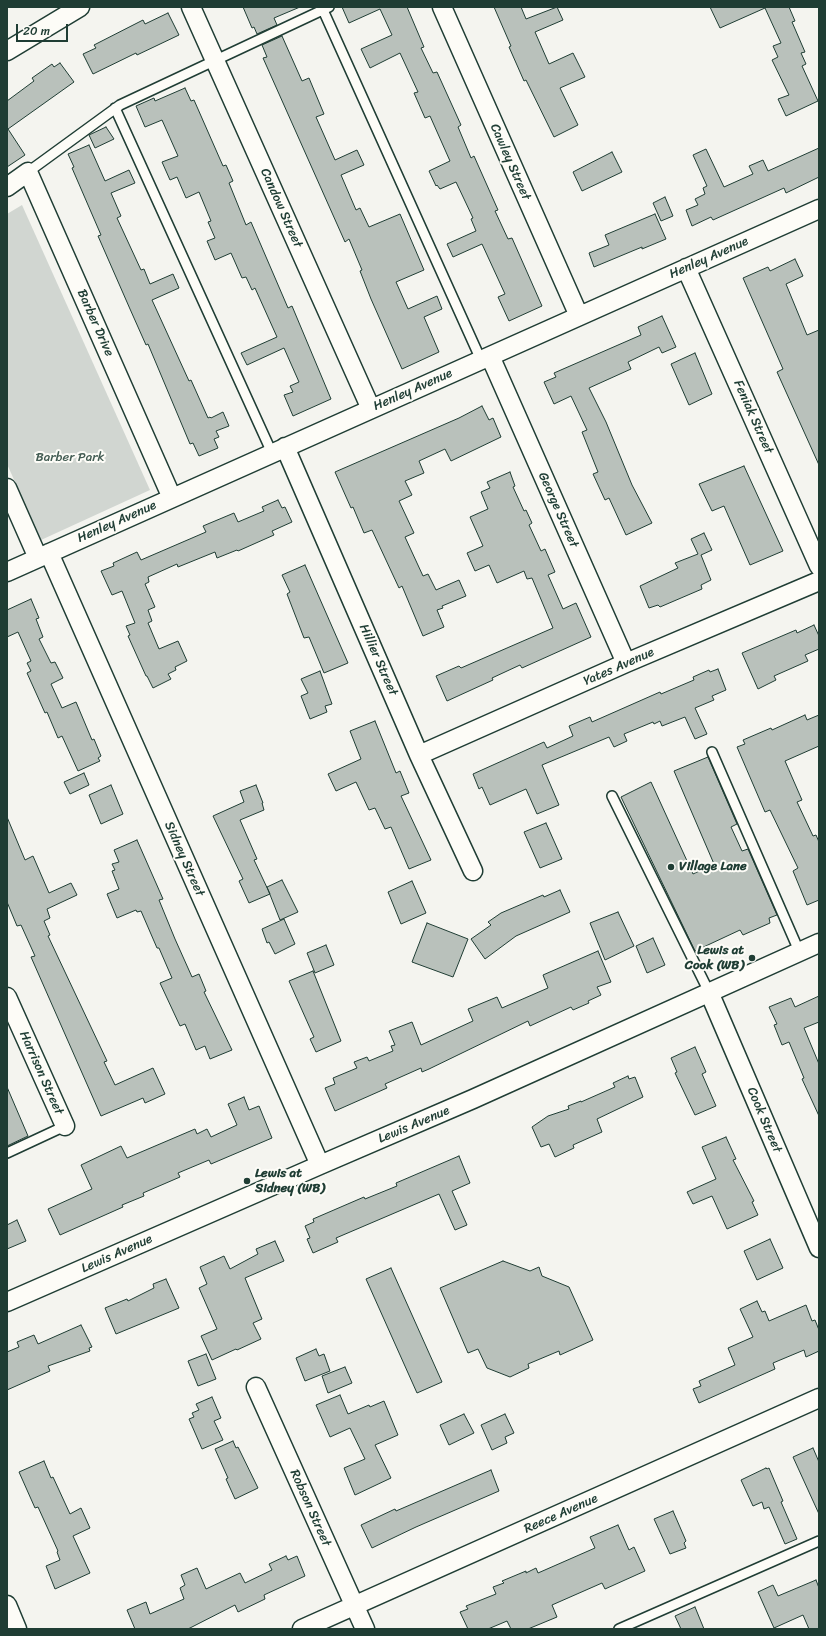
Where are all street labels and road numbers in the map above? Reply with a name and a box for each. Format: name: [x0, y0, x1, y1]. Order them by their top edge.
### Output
street label: Cawley Street: [486, 121, 534, 203]
street label: Candow Street: [257, 166, 305, 250]
street label: Henley Avenue: [667, 234, 751, 282]
street label: Barber Drive: [73, 287, 117, 359]
street label: Henley Avenue: [371, 366, 455, 414]
street label: Feniak Street: [730, 378, 776, 456]
street label: George Street: [534, 470, 582, 550]
street label: Henley Avenue: [75, 498, 159, 546]
street label: Hillier Street: [355, 622, 401, 698]
street label: Yates Avenue: [581, 645, 657, 689]
street label: Sidney Street: [161, 819, 207, 899]
street label: Harrison Street: [16, 1029, 66, 1117]
street label: Cook Street: [743, 1085, 785, 1155]
street label: Lewis Avenue: [376, 1103, 452, 1147]
street label: Lewis Avenue: [79, 1231, 155, 1277]
street label: Robson Street: [286, 1467, 334, 1549]
street label: Reece Avenue: [522, 1491, 600, 1537]

